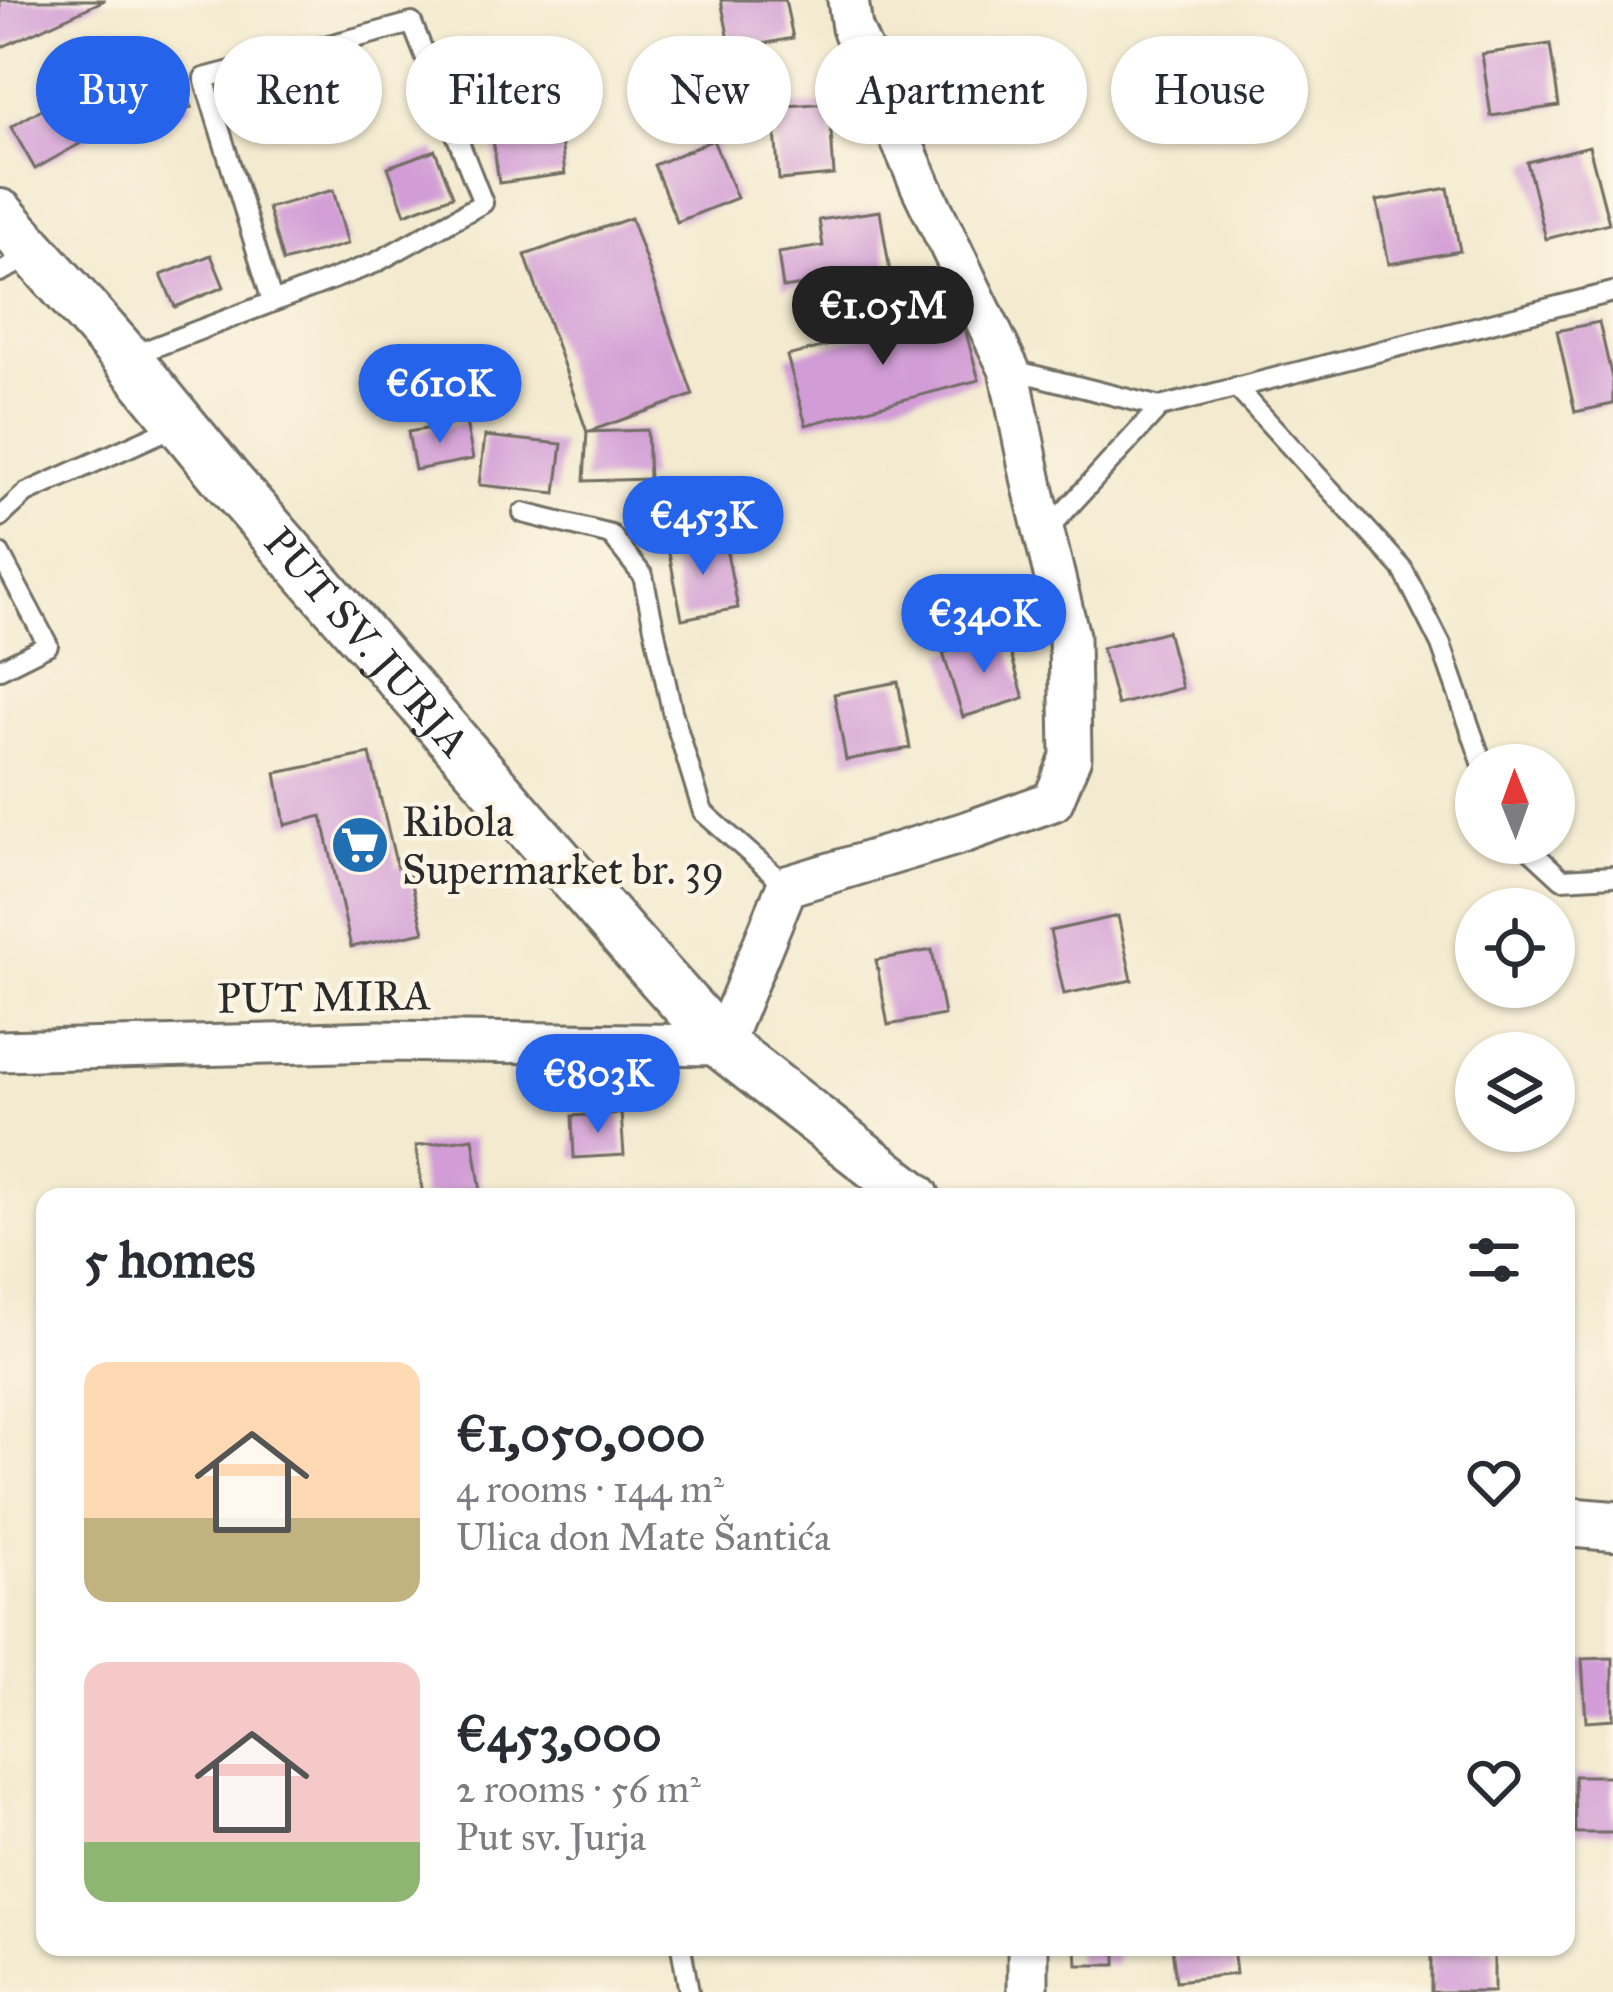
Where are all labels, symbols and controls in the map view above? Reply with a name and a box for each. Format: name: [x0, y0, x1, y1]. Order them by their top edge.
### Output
chip: Buy: [36, 36, 190, 144]
chip: Rent: [214, 36, 382, 144]
chip: Filters: [406, 36, 603, 144]
chip: New: [627, 36, 791, 144]
chip: Apartment: [815, 36, 1087, 144]
chip: House: [1111, 36, 1308, 144]
pin: €1.05M: [785, 266, 981, 368]
text: €1.05M: [819, 281, 947, 329]
pin: €610K: [356, 344, 524, 446]
text: €610K: [385, 359, 495, 407]
pin: €453K: [619, 476, 787, 578]
text: €453K: [650, 491, 756, 539]
street label: PUT SV. JURJA: [253, 517, 481, 768]
pin: €340K: [900, 574, 1068, 676]
text: €340K: [928, 589, 1040, 637]
north arrow: [1455, 744, 1575, 864]
map controls: [1455, 744, 1575, 1152]
place label: Ribola Supermarket br. 39: [402, 796, 724, 896]
supermarket icon: Ribola Supermarket br. 39: [329, 814, 391, 876]
button: locate: [1455, 888, 1575, 1008]
street label: PUT MIRA: [216, 969, 432, 1025]
button: layers: [1455, 1032, 1575, 1152]
pin: €803K: [514, 1034, 682, 1136]
text: €803K: [543, 1049, 653, 1097]
icon: filters: [1461, 1227, 1527, 1293]
text: 5 homes: [84, 1229, 255, 1291]
text: €1,050,000: [456, 1403, 706, 1465]
icon: home: [180, 1410, 324, 1554]
icon: heart: [1461, 1449, 1527, 1515]
text: 4 rooms · 144 m²: [456, 1465, 724, 1513]
text: Ulica don Mate Šantića: [456, 1513, 831, 1561]
text: €453,000: [456, 1703, 662, 1765]
icon: home: [180, 1710, 324, 1854]
icon: heart: [1461, 1749, 1527, 1815]
text: 2 rooms · 56 m²: [456, 1765, 701, 1813]
text: Put sv. Jurja: [456, 1813, 646, 1861]

